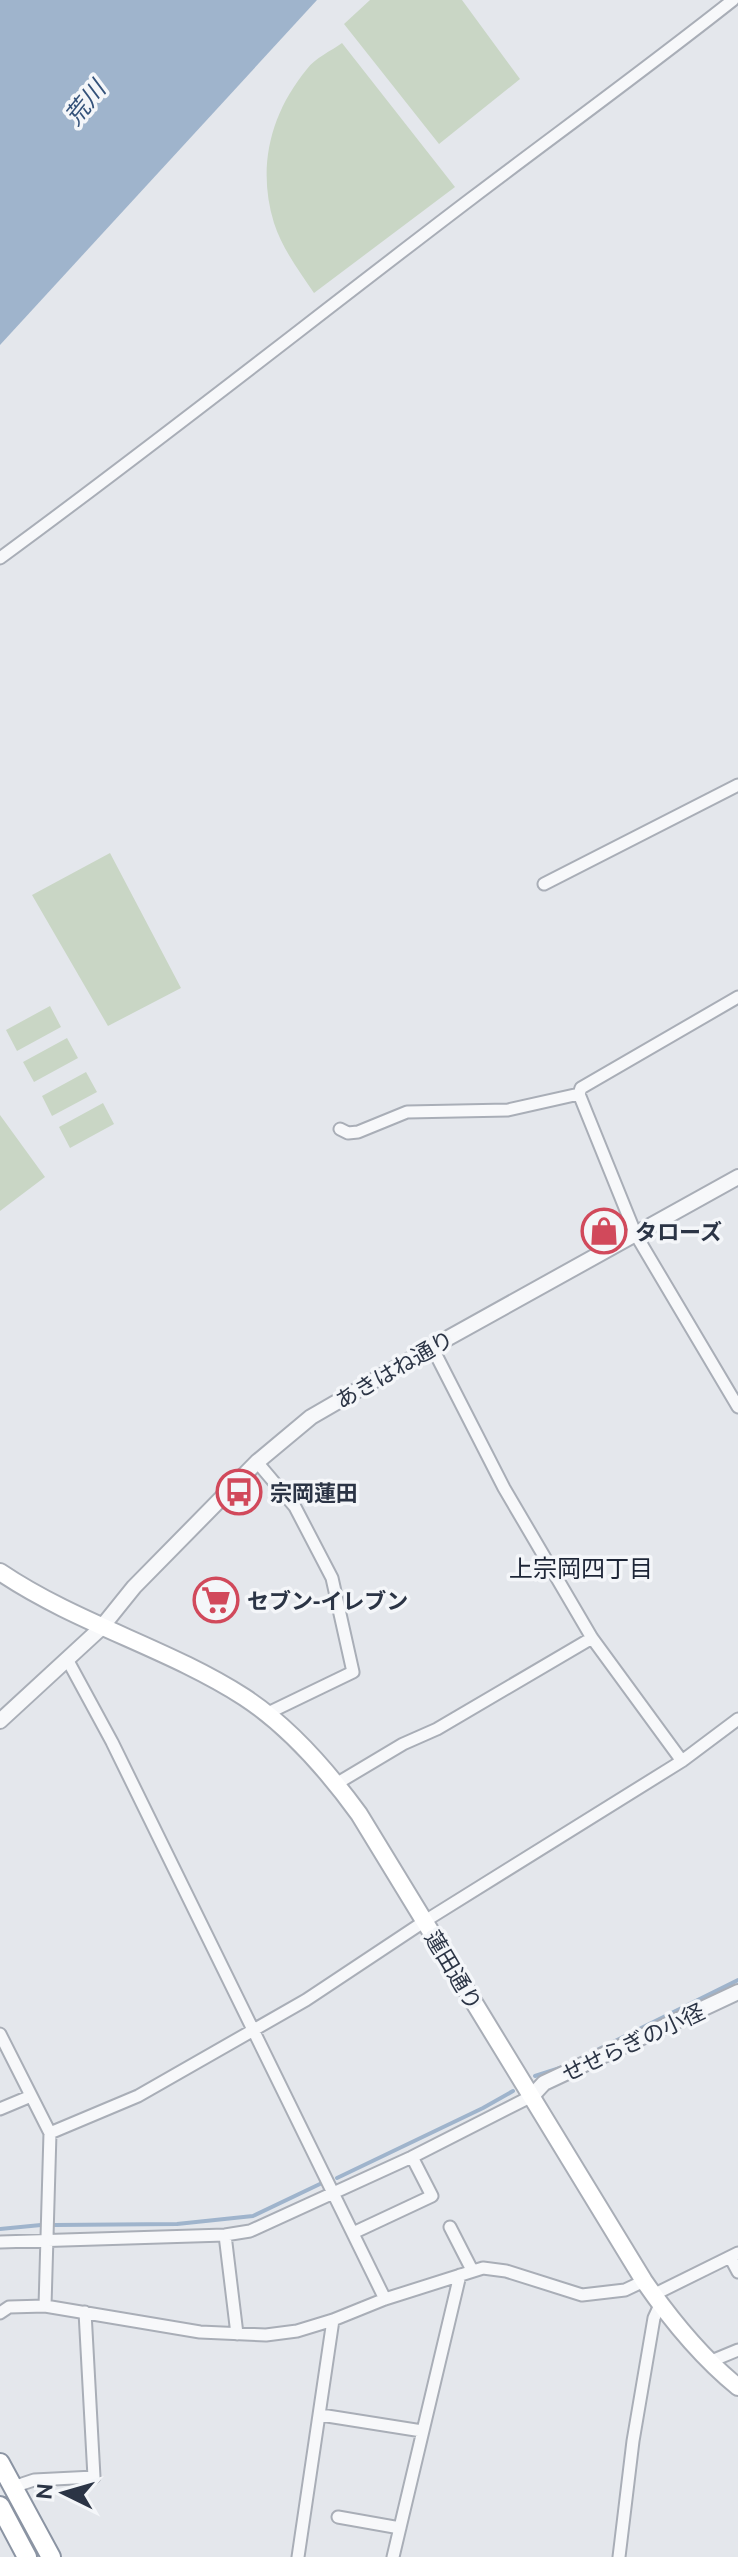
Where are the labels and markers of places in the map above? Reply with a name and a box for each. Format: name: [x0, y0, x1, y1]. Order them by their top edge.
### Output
shop icon: タローズ: [580, 1207, 628, 1255]
place label: タローズ: [635, 1219, 722, 1244]
bus stop icon: 宗岡蓮田: [215, 1468, 263, 1516]
place label: 宗岡蓮田: [270, 1480, 358, 1505]
supermarket icon: セブン-イレブン: [192, 1576, 240, 1624]
place label: セブン-イレブン: [247, 1588, 408, 1613]

